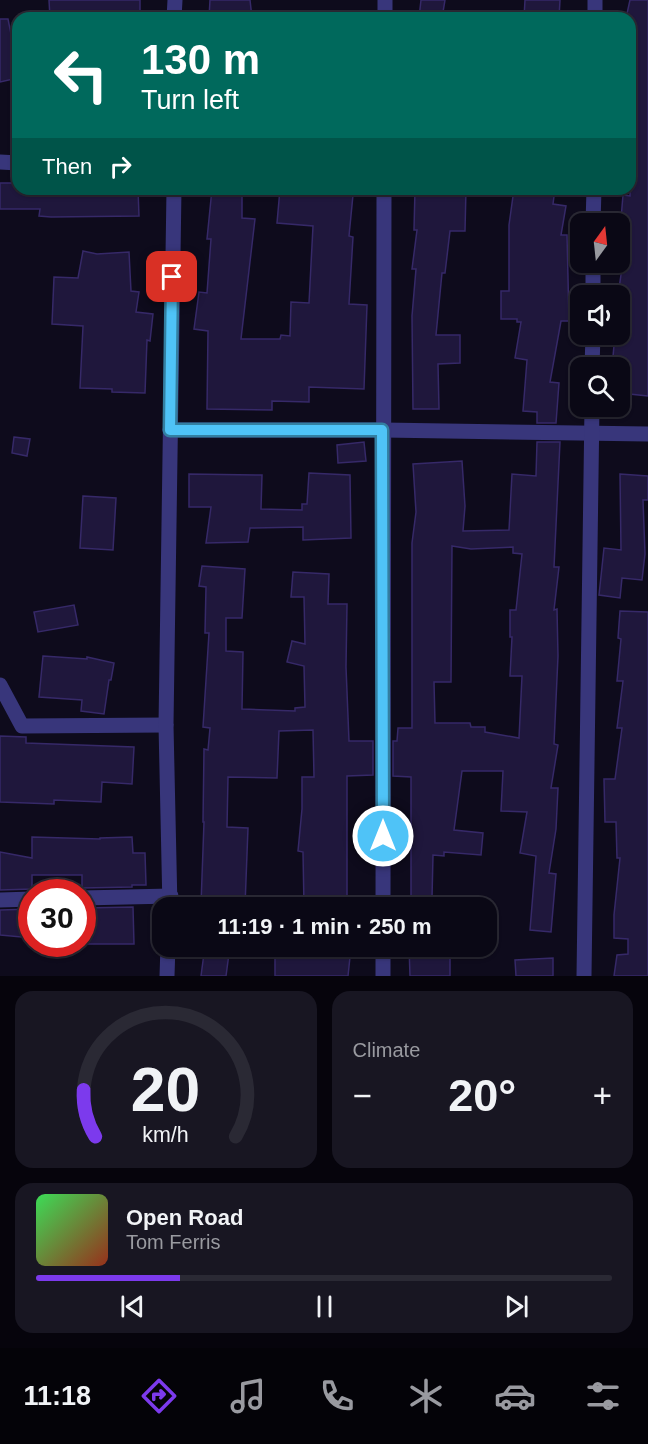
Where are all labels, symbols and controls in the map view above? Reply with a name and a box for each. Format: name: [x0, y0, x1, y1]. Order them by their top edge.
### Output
icon: left: [42, 36, 120, 114]
text: 130 m: [141, 36, 260, 83]
text: Turn left: [141, 85, 239, 115]
icon: right: [104, 150, 137, 183]
text: Then: [42, 154, 92, 179]
north arrow: [570, 213, 630, 273]
map controls: [570, 213, 630, 417]
pin: [146, 251, 197, 302]
icon: arrive: [155, 260, 188, 293]
button: sound: [570, 285, 630, 345]
button: search: [570, 357, 630, 417]
position arrow: [351, 804, 415, 868]
speed limit sign: 30: [18, 879, 96, 957]
text: 11:19 · 1 min · 250 m: [218, 914, 432, 939]
text: Climate: [353, 1039, 420, 1061]
text: 20: [131, 1055, 200, 1124]
text: 20°: [448, 1070, 516, 1121]
text: −: [353, 1077, 372, 1114]
text: +: [593, 1077, 612, 1114]
text: km/h: [143, 1123, 189, 1147]
text: Open Road: [126, 1205, 243, 1230]
text: Tom Ferris: [126, 1231, 220, 1253]
icon: previous: [116, 1290, 149, 1323]
icon: pause: [308, 1290, 341, 1323]
icon: next: [500, 1290, 533, 1323]
icon: directions: [138, 1375, 180, 1417]
icon: music: [227, 1375, 269, 1417]
icon: phone: [316, 1375, 358, 1417]
icon: climate: [405, 1375, 447, 1417]
icon: car: [494, 1375, 536, 1417]
icon: filters: [582, 1375, 624, 1417]
text: 11:18: [23, 1381, 91, 1411]

